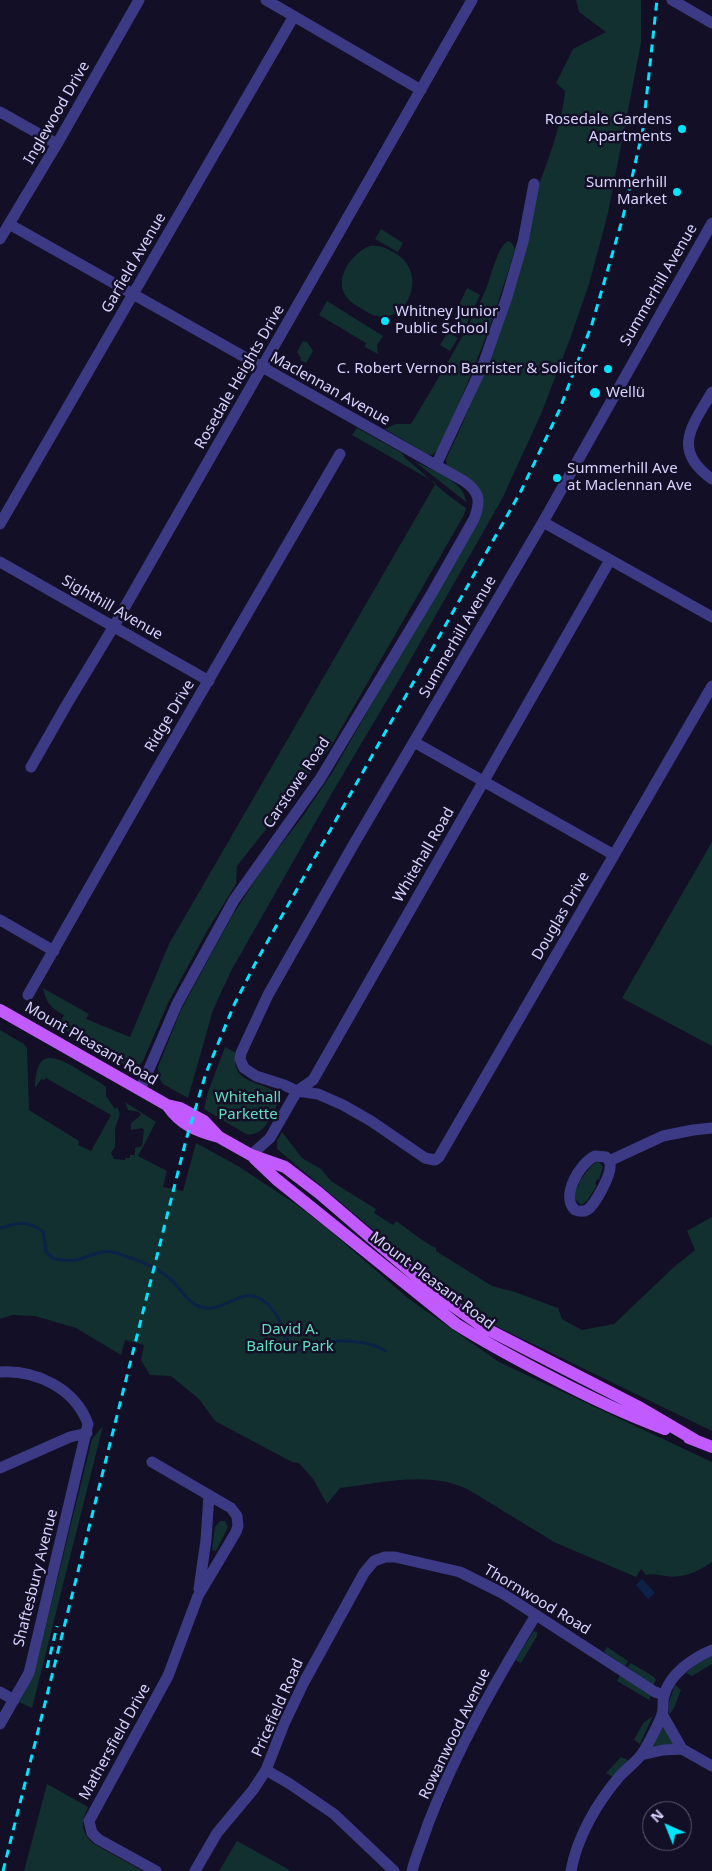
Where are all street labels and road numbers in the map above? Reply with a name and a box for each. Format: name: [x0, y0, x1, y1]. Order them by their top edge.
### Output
street label: Inglewood Drive: [20, 58, 94, 168]
street label: Garfield Avenue: [98, 210, 170, 316]
street label: Summerhill Avenue: [617, 221, 701, 349]
street label: Rosedale Heights Drive: [191, 302, 289, 452]
street label: Maclennan Avenue: [267, 349, 393, 429]
street label: Sighthill Avenue: [58, 572, 166, 644]
street label: Summerhill Avenue: [416, 573, 500, 701]
street label: Ridge Drive: [141, 677, 199, 755]
street label: Carstowe Road: [260, 734, 334, 832]
street label: Whitehall Road: [390, 804, 458, 906]
street label: Douglas Drive: [528, 869, 594, 963]
street label: Mount Pleasant Road: [21, 999, 161, 1089]
street label: Mount Pleasant Road: [366, 1229, 498, 1333]
street label: Shaftesbury Avenue: [10, 1507, 62, 1649]
street label: Thornwood Road: [480, 1561, 594, 1639]
street label: Pricefield Road: [248, 1656, 308, 1760]
street label: Rowanwood Avenue: [415, 1666, 495, 1802]
street label: Mathersfield Drive: [76, 1681, 154, 1803]

